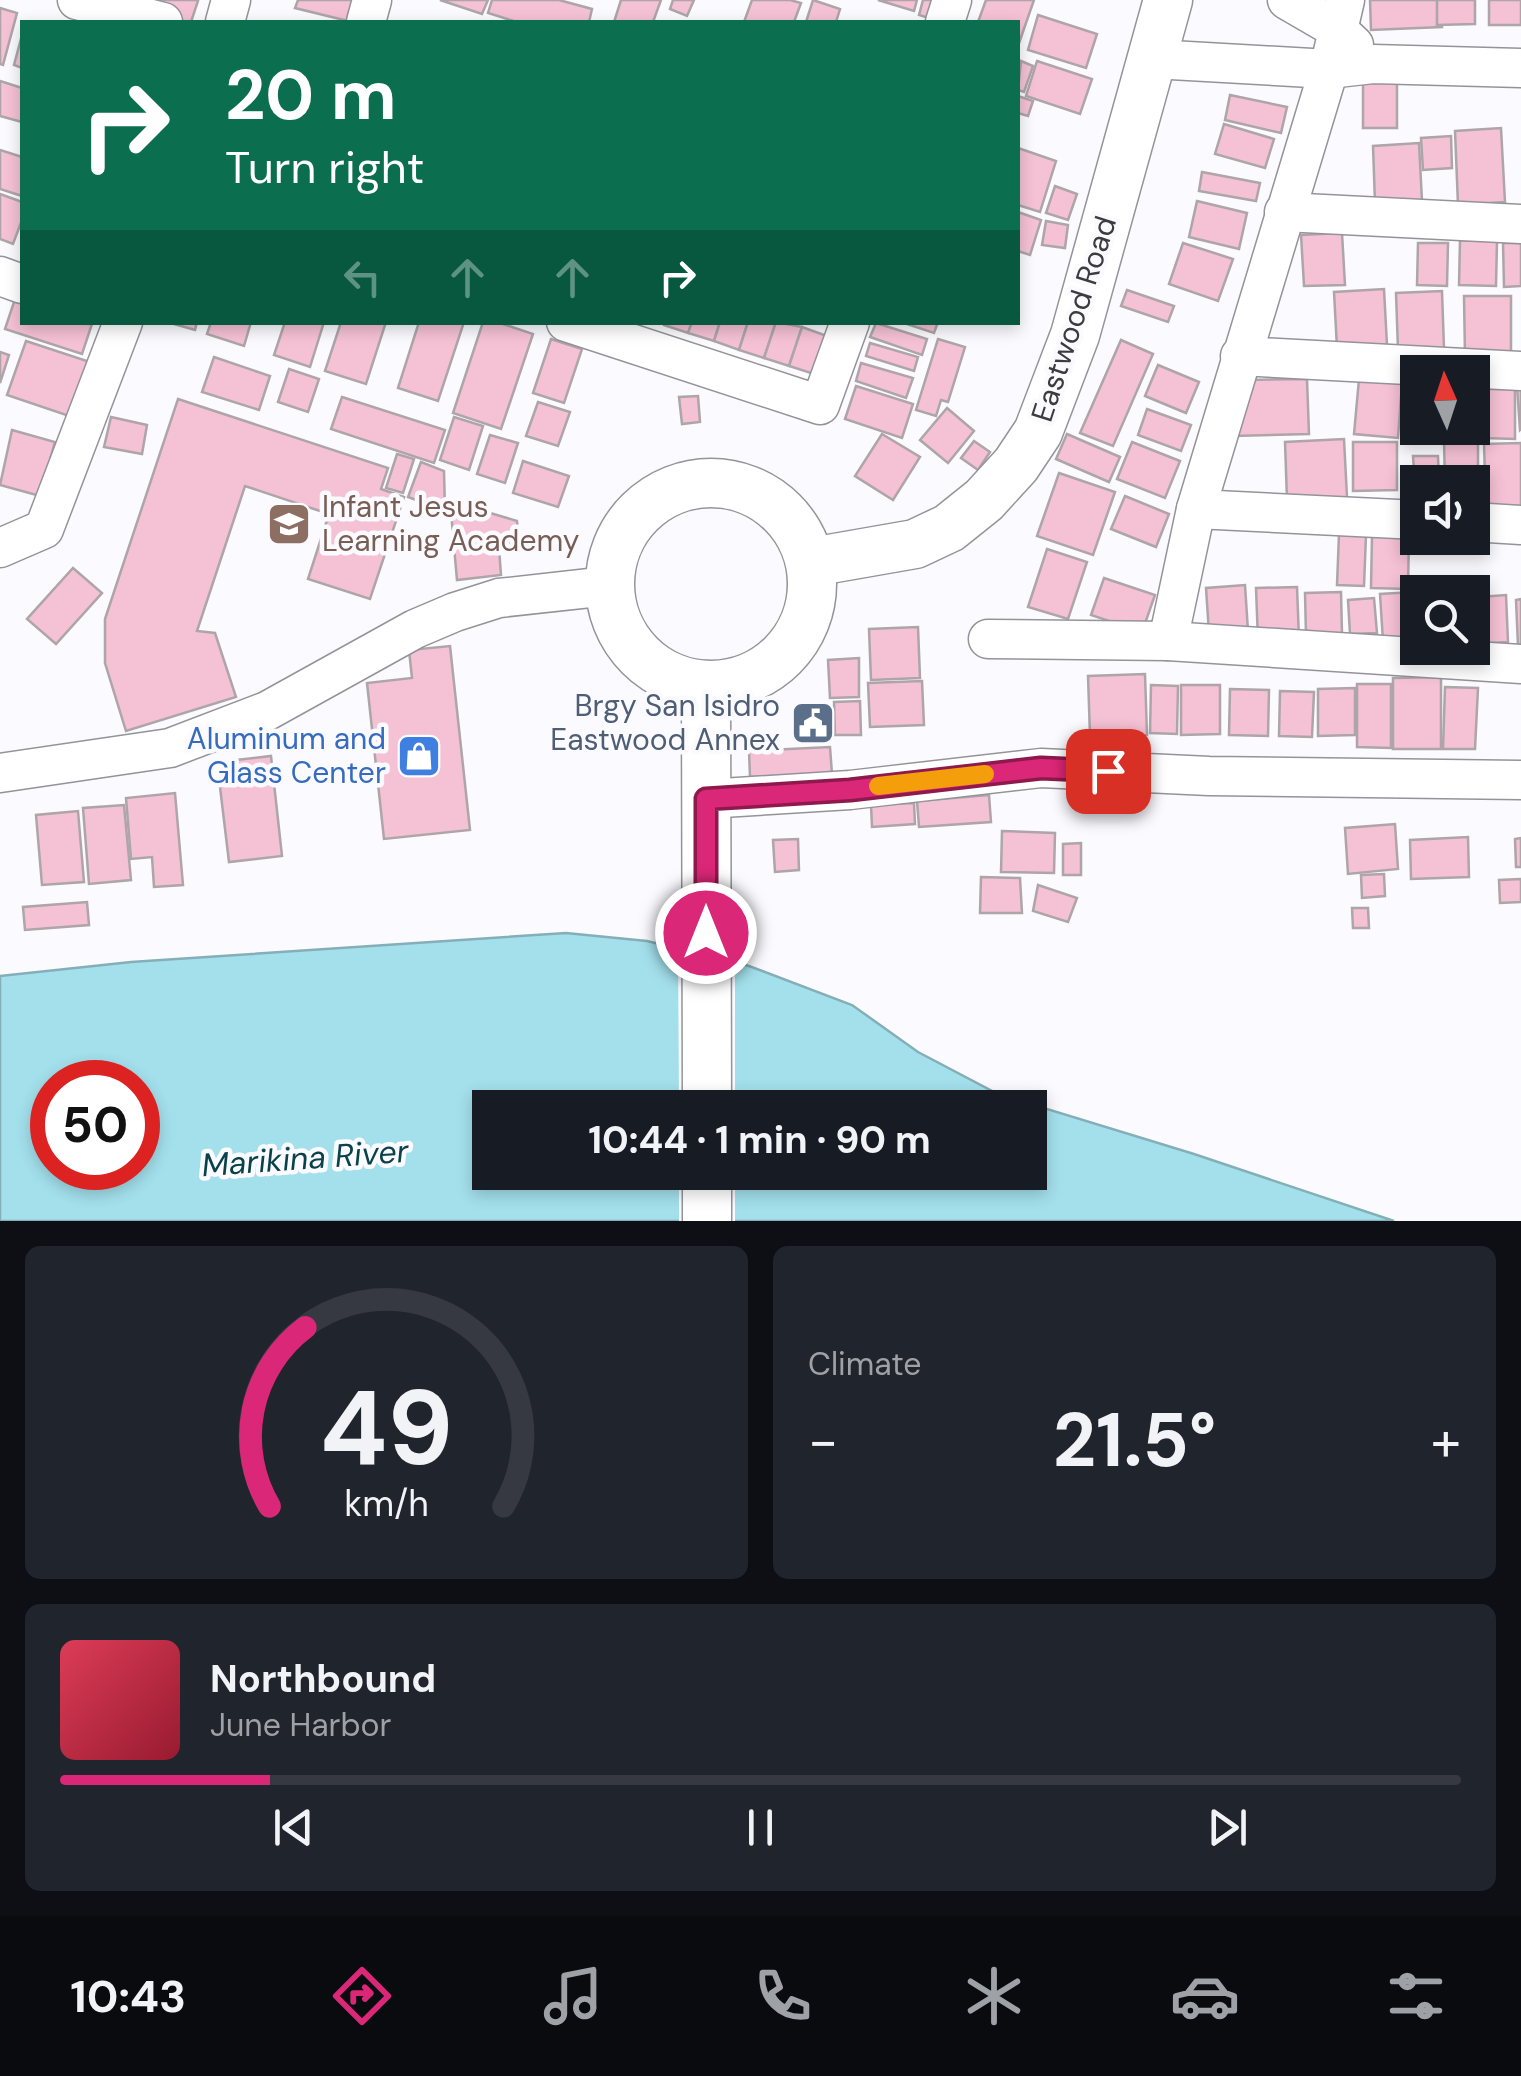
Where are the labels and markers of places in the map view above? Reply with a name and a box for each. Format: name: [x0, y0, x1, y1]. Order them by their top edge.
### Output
place label: Infant Jesus Learning Academy: [322, 487, 580, 560]
school or university icon: Infant Jesus Learning Academy: [266, 501, 312, 547]
place label: Brgy San Isidro Eastwood Annex: [550, 686, 780, 759]
public building icon: Brgy San Isidro Eastwood Annex: [790, 700, 836, 746]
place label: Aluminum and Glass Center: [187, 719, 386, 792]
pin: [1066, 729, 1151, 814]
shop icon: Aluminum and Glass Center: [396, 733, 442, 779]

